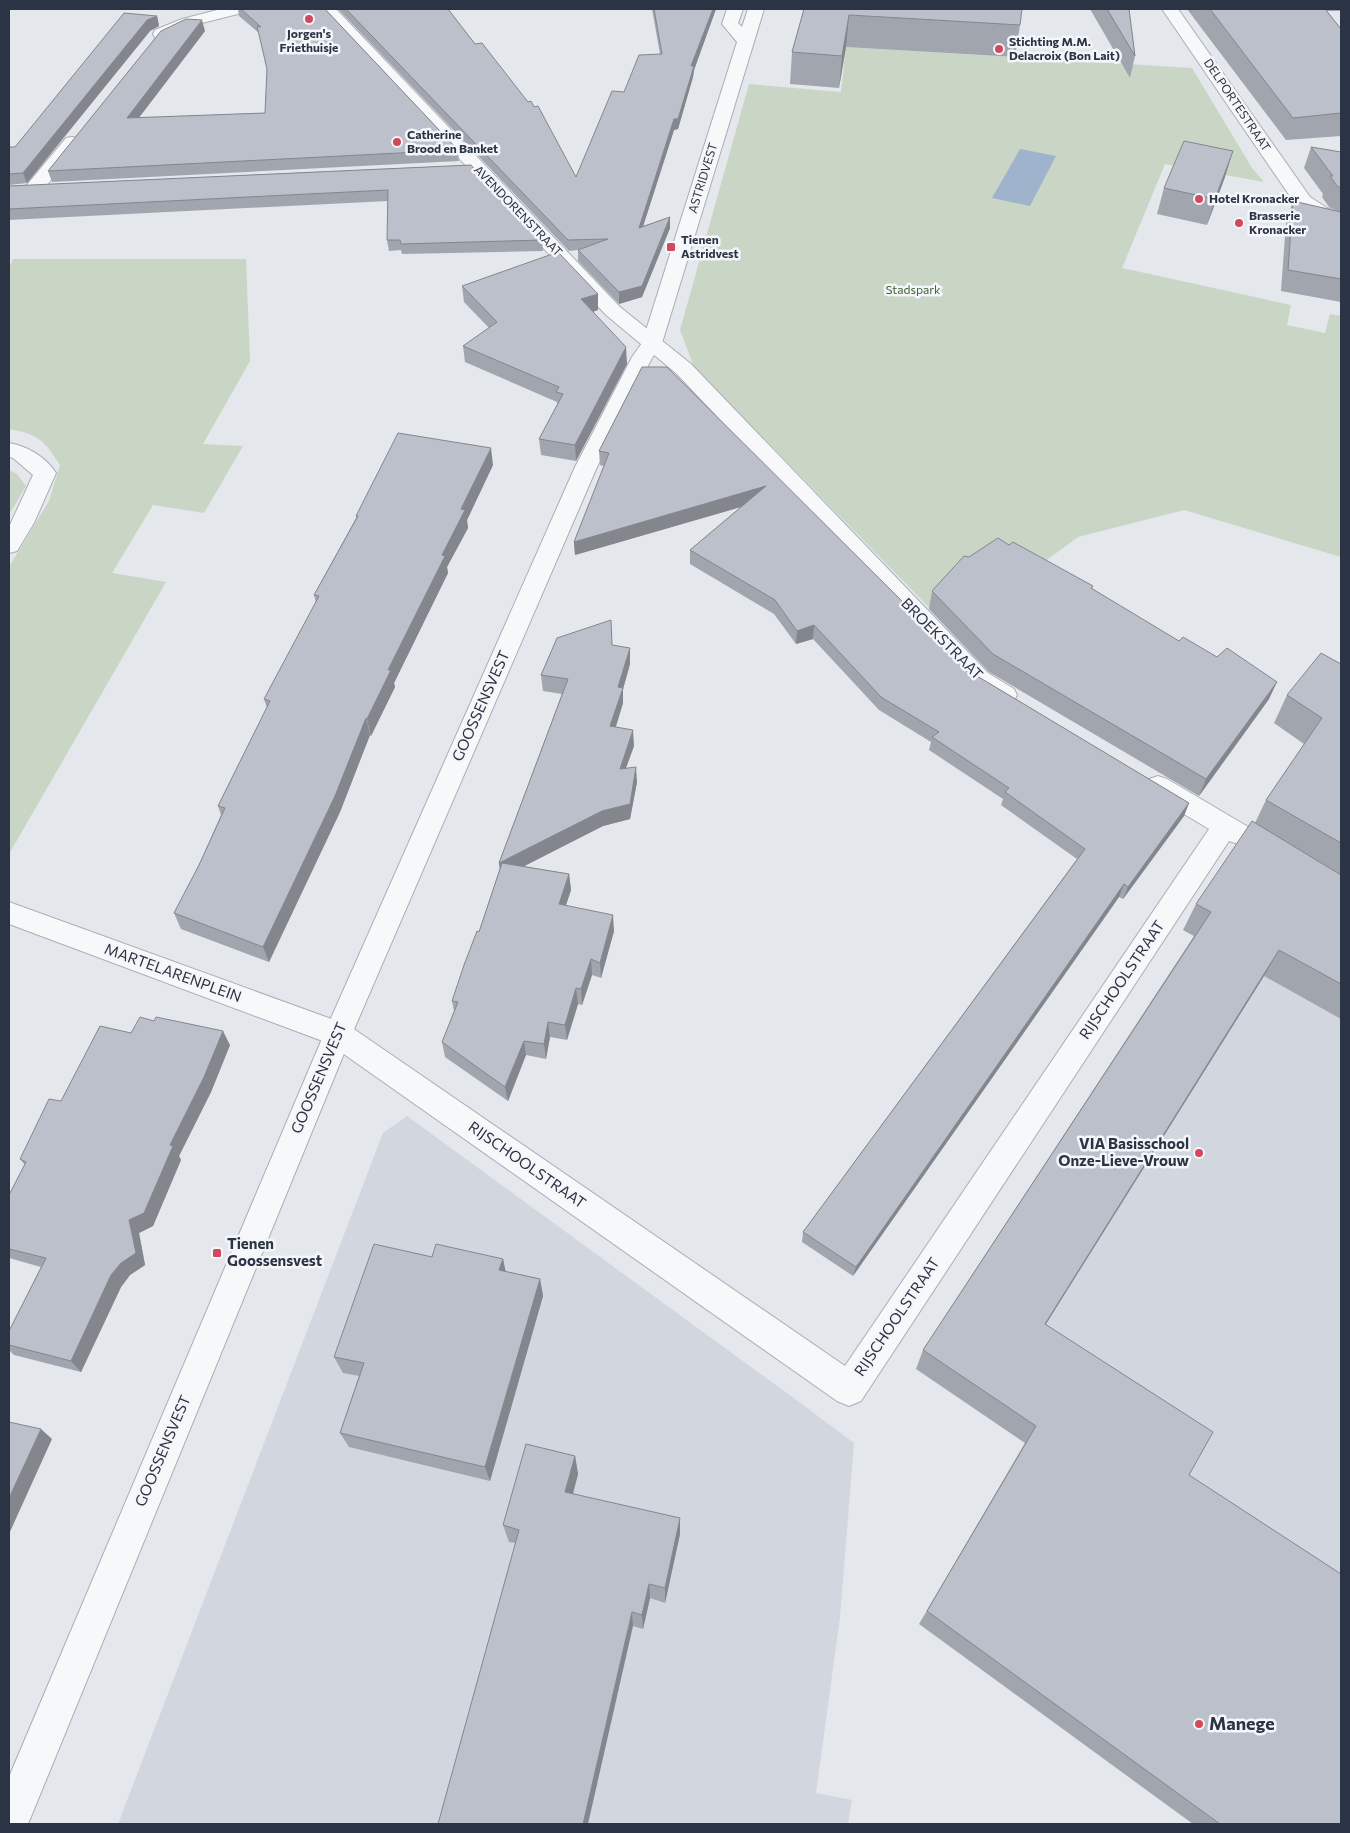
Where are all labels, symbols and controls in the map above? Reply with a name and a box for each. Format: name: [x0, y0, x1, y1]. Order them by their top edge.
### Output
marker: Jorgen's Friethuisje: [303, 13, 315, 25]
place label: Jorgen's Friethuisje: [280, 26, 338, 54]
place label: Stichting M.M. Delacroix (Bon Lait): [1009, 34, 1120, 62]
marker: Stichting M.M. Delacroix (Bon Lait): [993, 43, 1005, 55]
street label: DELPORTESTRAAT: [1202, 56, 1274, 154]
place label: Catherine Brood en Banket: [407, 127, 498, 155]
marker: Catherine Brood en Banket: [391, 136, 403, 148]
street label: ASTRIDVEST: [685, 141, 719, 215]
street label: AVENDORENSTRAAT: [472, 162, 566, 259]
place label: Hotel Kronacker: [1209, 191, 1299, 205]
marker: Hotel Kronacker: [1193, 193, 1205, 205]
place label: Brasserie Kronacker: [1249, 208, 1306, 236]
marker: Brasserie Kronacker: [1233, 217, 1245, 229]
place label: Tienen Astridvest: [681, 232, 739, 260]
marker: Tienen Astridvest: [665, 241, 677, 253]
park label: Stadspark: [885, 282, 941, 296]
street label: BROEKSTRAAT: [898, 594, 988, 683]
street label: GOOSSENSVEST: [448, 647, 513, 764]
street label: RIJSCHOOLSTRAAT: [1075, 916, 1168, 1042]
street label: MARTELARENPLEIN: [102, 939, 244, 1005]
street label: GOOSSENSVEST: [287, 1019, 350, 1136]
street label: RIJSCHOOLSTRAAT: [465, 1117, 590, 1212]
place label: VIA Basisschool Onze-Lieve-Vrouw: [1058, 1134, 1190, 1169]
marker: VIA Basisschool Onze-Lieve-Vrouw: [1193, 1147, 1205, 1159]
place label: Tienen Goossensvest: [227, 1234, 322, 1269]
marker: Tienen Goossensvest: [211, 1247, 223, 1259]
street label: RIJSCHOOLSTRAAT: [850, 1253, 943, 1379]
street label: GOOSSENSVEST: [131, 1392, 194, 1509]
place label: Manege: [1209, 1712, 1275, 1734]
marker: Manege: [1193, 1718, 1205, 1730]

